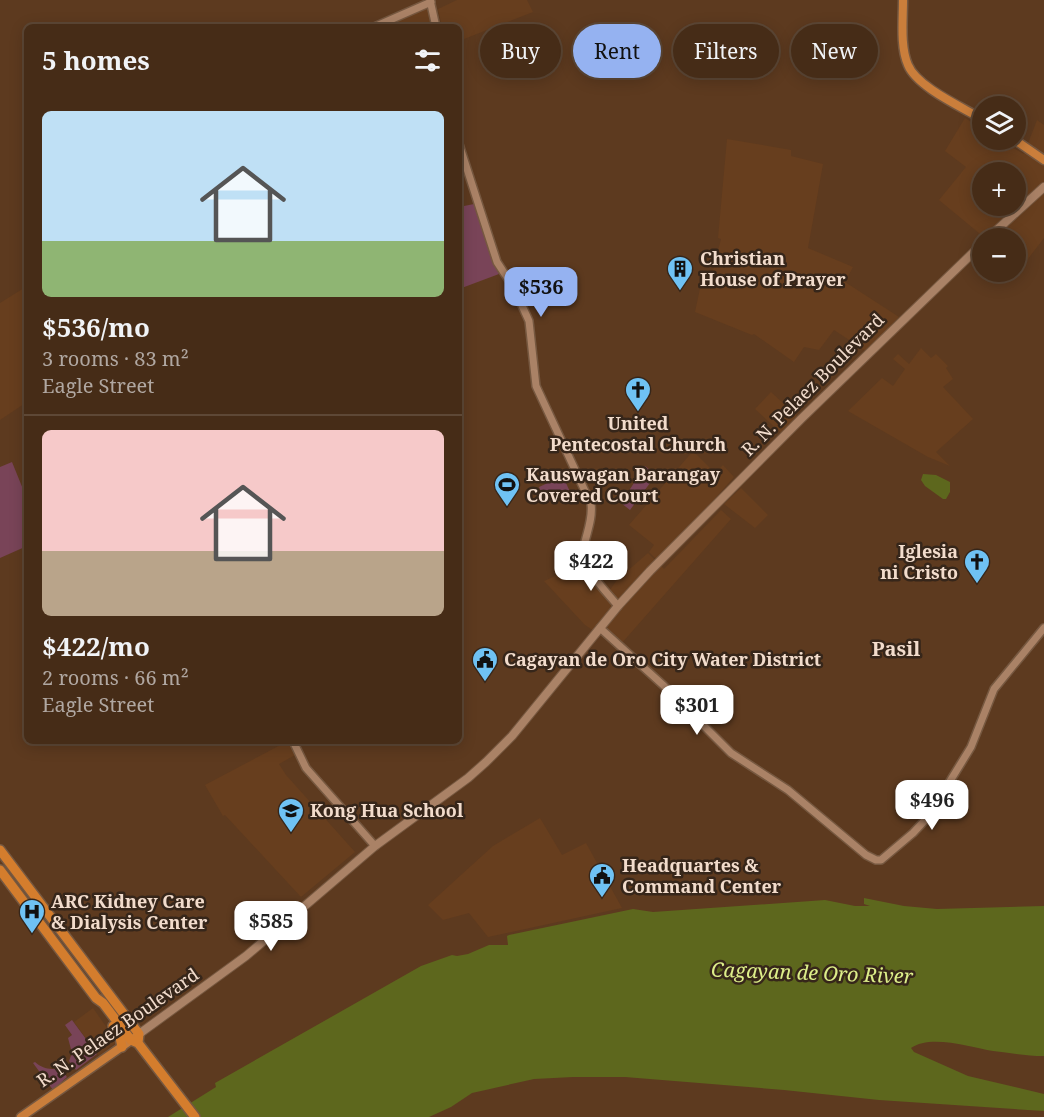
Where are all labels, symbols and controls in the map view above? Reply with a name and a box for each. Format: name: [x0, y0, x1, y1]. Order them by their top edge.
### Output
chip: Buy: [480, 24, 561, 78]
chip: Rent: [573, 24, 661, 78]
chip: Filters: [673, 24, 779, 78]
chip: New: [791, 24, 878, 78]
text: 5 homes: [42, 42, 150, 78]
icon: filters: [411, 44, 444, 77]
map controls: [972, 96, 1026, 282]
button: layers: [972, 96, 1026, 150]
icon: home: [189, 150, 297, 258]
button: +: [972, 162, 1026, 216]
button: −: [972, 228, 1026, 282]
place label: Christian House of Prayer: [700, 246, 846, 291]
building icon: Christian House of Prayer: [665, 254, 695, 292]
pin: $536: [505, 267, 577, 318]
text: $536: [518, 273, 564, 300]
street label: R. N. Pelaez Boulevard: [736, 308, 889, 461]
text: $536/mo: [42, 309, 150, 345]
text: 3 rooms · 83 m²: [42, 345, 189, 372]
text: Eagle Street: [42, 372, 154, 399]
church icon: United Pentecostal Church: [623, 375, 653, 413]
place label: United Pentecostal Church: [550, 411, 726, 456]
place label: Kauswagan Barangay Covered Court: [526, 462, 721, 507]
icon: home: [189, 469, 297, 577]
sports icon: Kauswagan Barangay Covered Court: [492, 470, 522, 508]
place label: Iglesia ni Cristo: [880, 539, 958, 584]
pin: $422: [555, 541, 627, 592]
text: $422: [568, 547, 614, 574]
church icon: Iglesia ni Cristo: [962, 547, 992, 585]
text: $422/mo: [42, 628, 150, 664]
district label: Pasil: [872, 635, 920, 662]
public building icon: Cagayan de Oro City Water District: [470, 645, 500, 683]
place label: Cagayan de Oro City Water District: [504, 647, 821, 671]
text: 2 rooms · 66 m²: [42, 664, 189, 691]
pin: $301: [661, 685, 733, 736]
text: Eagle Street: [42, 691, 154, 718]
text: $301: [674, 691, 720, 718]
pin: $496: [896, 780, 968, 831]
text: $496: [909, 786, 955, 813]
school or university icon: Kong Hua School: [276, 796, 306, 834]
place label: Kong Hua School: [310, 798, 464, 822]
place label: Headquartes & Command Center: [622, 853, 782, 898]
public building icon: Headquartes & Command Center: [587, 861, 617, 899]
place label: ARC Kidney Care & Dialysis Center: [51, 889, 208, 934]
hospital icon: ARC Kidney Care & Dialysis Center: [17, 897, 47, 935]
pin: $585: [235, 901, 307, 952]
text: $585: [248, 907, 294, 934]
water label: Cagayan de Oro River: [711, 955, 914, 990]
street label: R. N. Pelaez Boulevard: [32, 962, 203, 1092]

